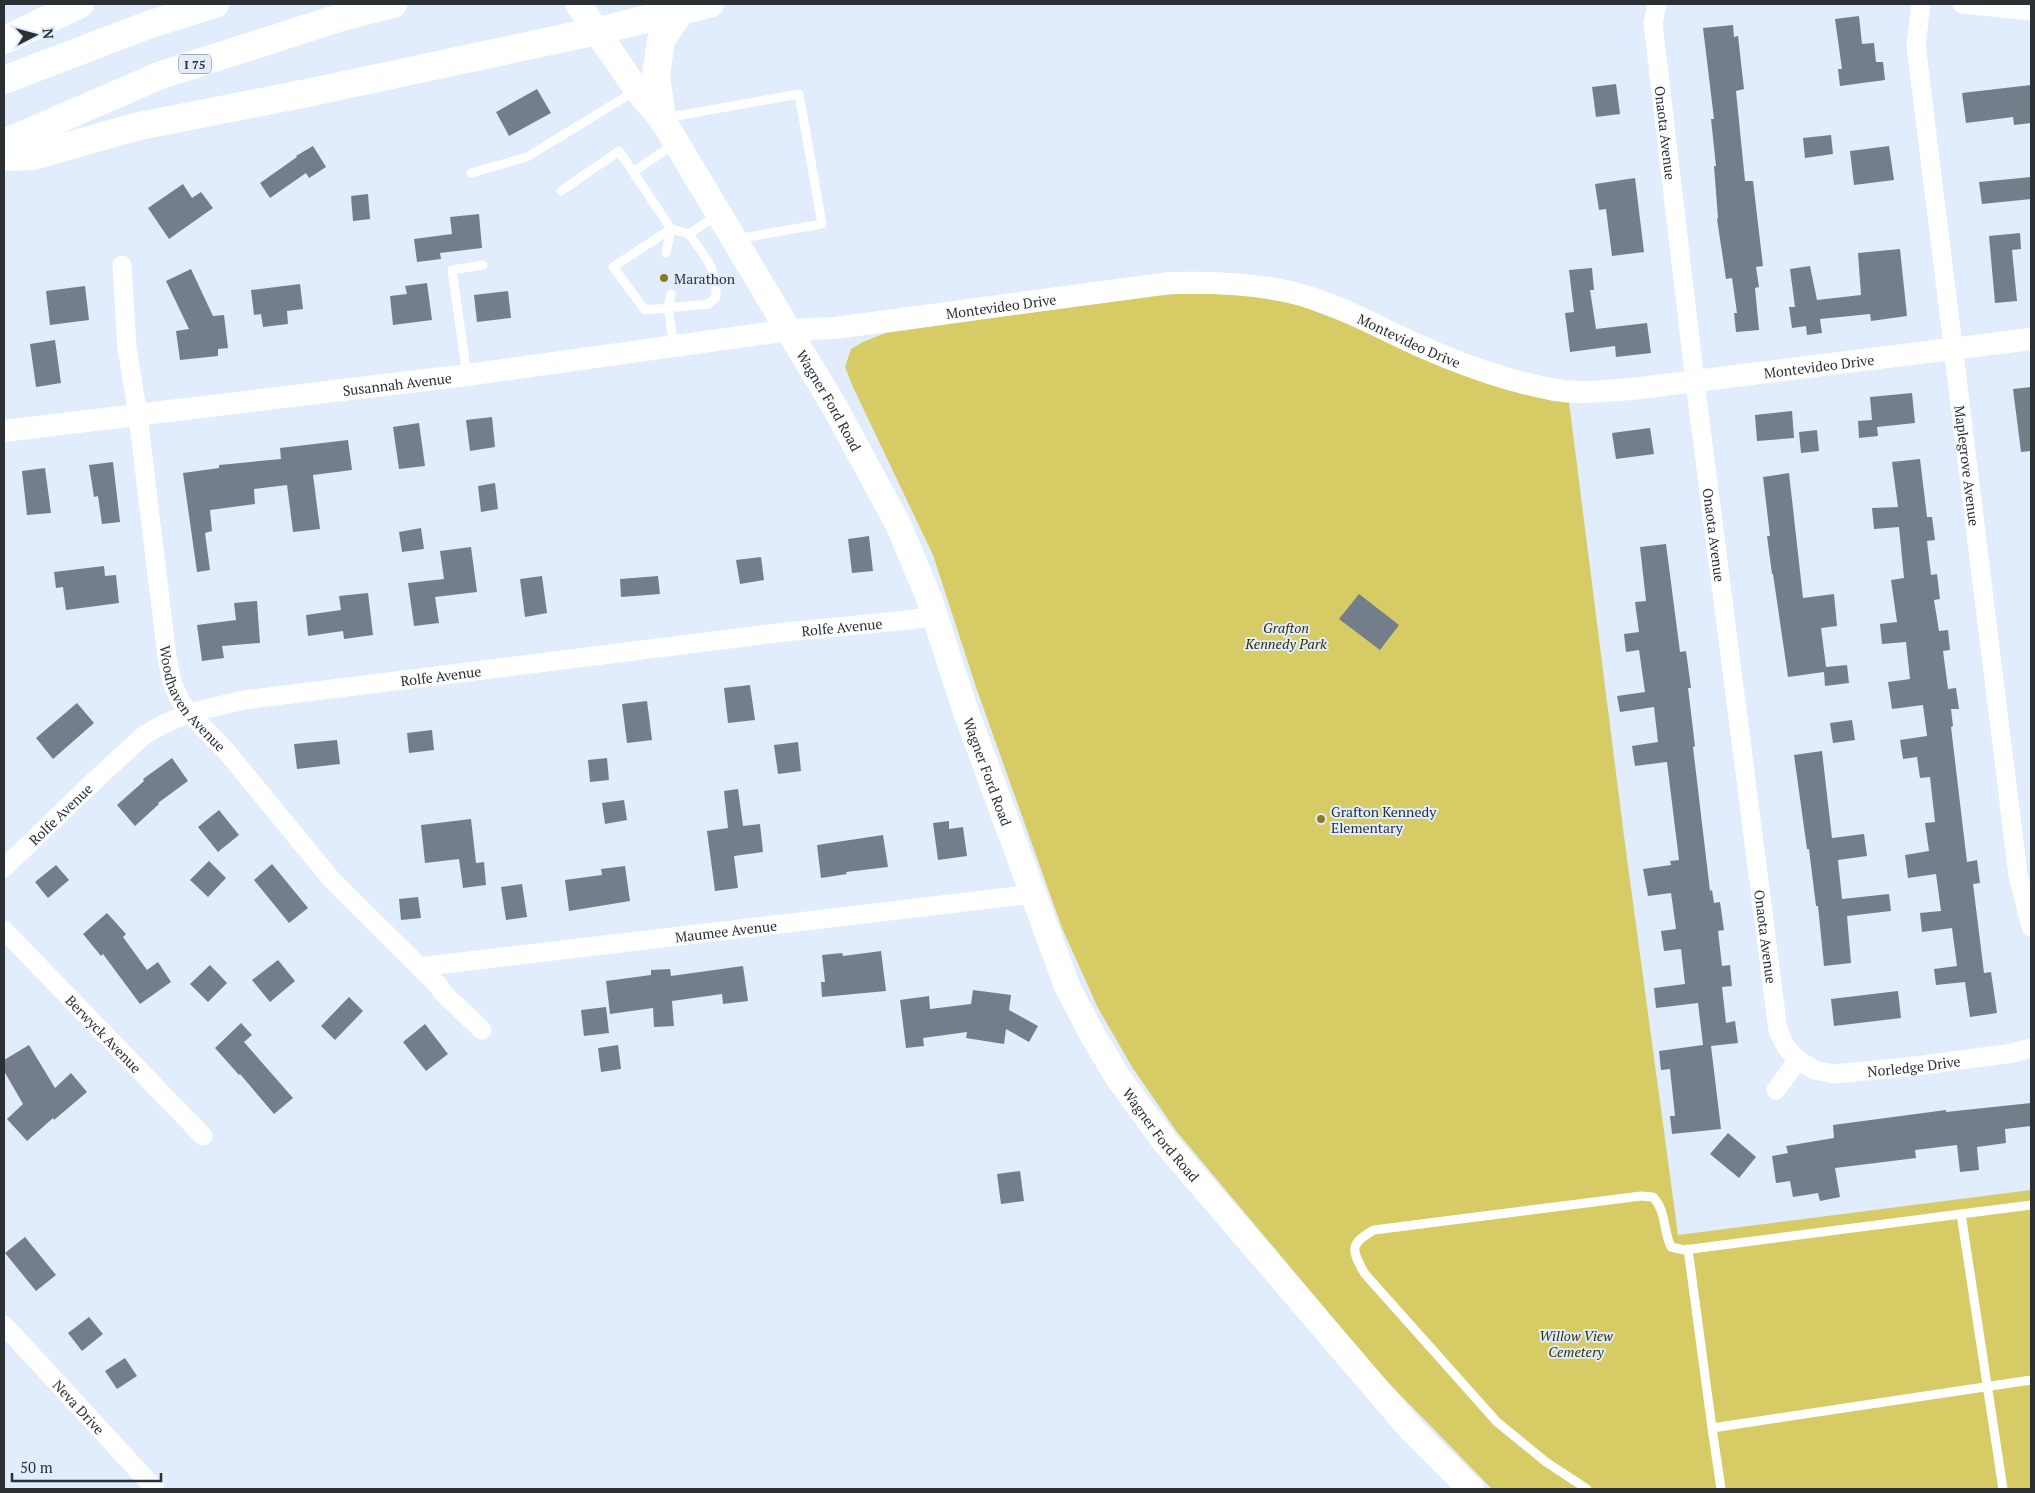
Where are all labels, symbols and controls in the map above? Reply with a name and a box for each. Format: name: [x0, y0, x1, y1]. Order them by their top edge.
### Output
north arrow: [10, 10, 60, 60]
text: N: [38, 27, 58, 40]
road number: I 75: [179, 54, 211, 74]
street label: Onaota Avenue: [1651, 85, 1681, 181]
place label: Marathon: [674, 269, 736, 288]
marker: Marathon: [658, 272, 670, 284]
street label: Montevideo Drive: [945, 289, 1057, 323]
street label: Montevideo Drive: [1355, 308, 1463, 371]
street label: Wagner Ford Road: [793, 346, 866, 455]
street label: Montevideo Drive: [1763, 349, 1875, 382]
street label: Susannah Avenue: [342, 367, 453, 399]
street label: Maplegrove Avenue: [1951, 404, 1985, 527]
street label: Onaota Avenue: [1699, 487, 1730, 583]
street label: Rolfe Avenue: [800, 613, 883, 640]
park label: Grafton Kennedy Park: [1244, 618, 1327, 653]
street label: Woodhaven Avenue: [156, 644, 230, 755]
street label: Rolfe Avenue: [399, 661, 482, 690]
street label: Wagner Ford Road: [959, 715, 1017, 829]
street label: Rolfe Avenue: [24, 779, 96, 849]
place label: Grafton Kennedy Elementary: [1331, 802, 1437, 837]
marker: Grafton Kennedy Elementary: [1315, 813, 1327, 825]
street label: Onaota Avenue: [1751, 888, 1781, 985]
street label: Maumee Avenue: [674, 915, 778, 946]
street label: Berwyck Avenue: [62, 990, 146, 1077]
street label: Norledge Drive: [1866, 1051, 1962, 1080]
street label: Wagner Ford Road: [1119, 1084, 1204, 1185]
park label: Willow View Cemetery: [1539, 1326, 1613, 1361]
street label: Neva Drive: [49, 1375, 109, 1438]
scale bar: [12, 1450, 161, 1482]
text: 50 m: [20, 1457, 53, 1477]

